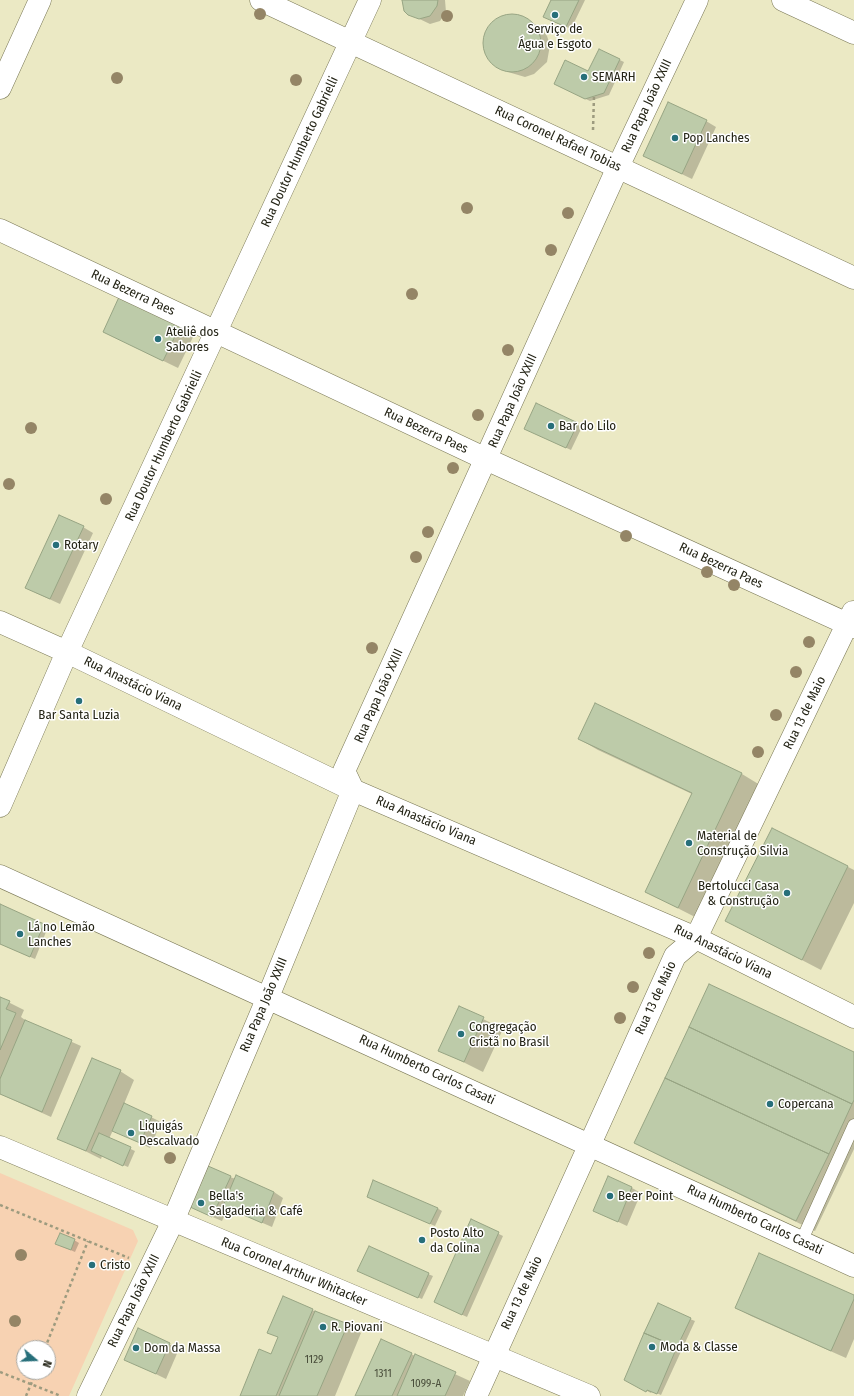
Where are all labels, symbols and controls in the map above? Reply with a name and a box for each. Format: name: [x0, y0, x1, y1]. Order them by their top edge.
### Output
marker: Serviço de Água e Esgoto: [550, 10, 560, 20]
place label: Serviço de Água e Esgoto: [518, 21, 592, 52]
street label: Rua Papa João XXIII: [618, 57, 676, 155]
place label: SEMARH: [592, 69, 636, 85]
marker: SEMARH: [579, 72, 589, 82]
street label: Rua Doutor Humberto Gabrielli: [258, 74, 342, 230]
street label: Rua Coronel Rafael Tobias: [492, 103, 624, 175]
place label: Pop Lanches: [683, 130, 749, 146]
marker: Pop Lanches: [670, 133, 680, 143]
street label: Rua Bezerra Paes: [89, 267, 177, 319]
place label: Ateliê dos Sabores: [166, 324, 219, 355]
marker: Ateliê dos Sabores: [153, 334, 163, 344]
street label: Rua Papa João XXIII: [485, 351, 541, 451]
street label: Rua Doutor Humberto Gabrielli: [122, 368, 206, 524]
street label: Rua Bezerra Paes: [382, 405, 470, 457]
place label: Bar do Lilo: [559, 418, 616, 434]
marker: Bar do Lilo: [546, 421, 556, 431]
place label: Rotary: [64, 537, 99, 553]
marker: Rotary: [51, 540, 61, 550]
street label: Rua Bezerra Paes: [677, 540, 765, 592]
street label: Rua Papa João XXIII: [351, 646, 407, 746]
street label: Rua Anastácio Viana: [81, 653, 185, 715]
street label: Rua 13 de Maio: [781, 674, 829, 752]
marker: Bar Santa Luzia: [74, 696, 84, 706]
place label: Bar Santa Luzia: [38, 707, 120, 723]
street label: Rua Anastácio Viana: [373, 793, 479, 849]
place label: Material de Construção Silvia: [697, 828, 788, 859]
marker: Material de Construção Silvia: [684, 838, 694, 848]
place label: Bertolucci Casa & Construção: [698, 878, 779, 909]
marker: Bertolucci Casa & Construção: [782, 888, 792, 898]
place label: Lá no Lemão Lanches: [28, 919, 95, 950]
street label: Rua Anastácio Viana: [671, 921, 775, 983]
marker: Lá no Lemão Lanches: [15, 929, 25, 939]
street label: Rua Papa João XXIII: [237, 955, 291, 1055]
street label: Rua 13 de Maio: [632, 959, 680, 1037]
place label: Congregação Cristã no Brasil: [469, 1019, 549, 1050]
marker: Congregação Cristã no Brasil: [456, 1029, 466, 1039]
street label: Rua Humberto Carlos Casati: [357, 1032, 497, 1108]
place label: Copercana: [778, 1096, 834, 1112]
marker: Copercana: [765, 1099, 775, 1109]
place label: Liquigás Descalvado: [139, 1118, 199, 1149]
marker: Liquigás Descalvado: [126, 1128, 136, 1138]
street label: Rua Humberto Carlos Casati: [685, 1182, 825, 1258]
place label: Bella's Salgaderia & Café: [209, 1188, 303, 1219]
place label: Beer Point: [618, 1188, 673, 1204]
marker: Beer Point: [605, 1191, 615, 1201]
marker: Bella's Salgaderia & Café: [196, 1198, 206, 1208]
place label: Posto Alto da Colina: [430, 1225, 484, 1256]
street label: Rua Coronel Arthur Whitacker: [219, 1234, 369, 1310]
marker: Posto Alto da Colina: [417, 1235, 427, 1245]
street label: Rua Papa João XXIII: [105, 1252, 163, 1350]
street label: Rua 13 de Maio: [498, 1254, 546, 1332]
place label: Cristo: [100, 1257, 131, 1273]
marker: Cristo: [87, 1260, 97, 1270]
place label: R. Piovani: [331, 1319, 383, 1335]
marker: R. Piovani: [318, 1322, 328, 1332]
place label: Moda & Classe: [660, 1339, 738, 1355]
north arrow: [16, 1340, 56, 1380]
place label: Dom da Massa: [144, 1340, 221, 1356]
marker: Moda & Classe: [647, 1342, 657, 1352]
marker: Dom da Massa: [131, 1343, 141, 1353]
house number: 1129: [305, 1353, 323, 1367]
text: N: [40, 1359, 54, 1369]
house number: 1311: [374, 1367, 392, 1381]
house number: 1099-A: [411, 1377, 441, 1391]

